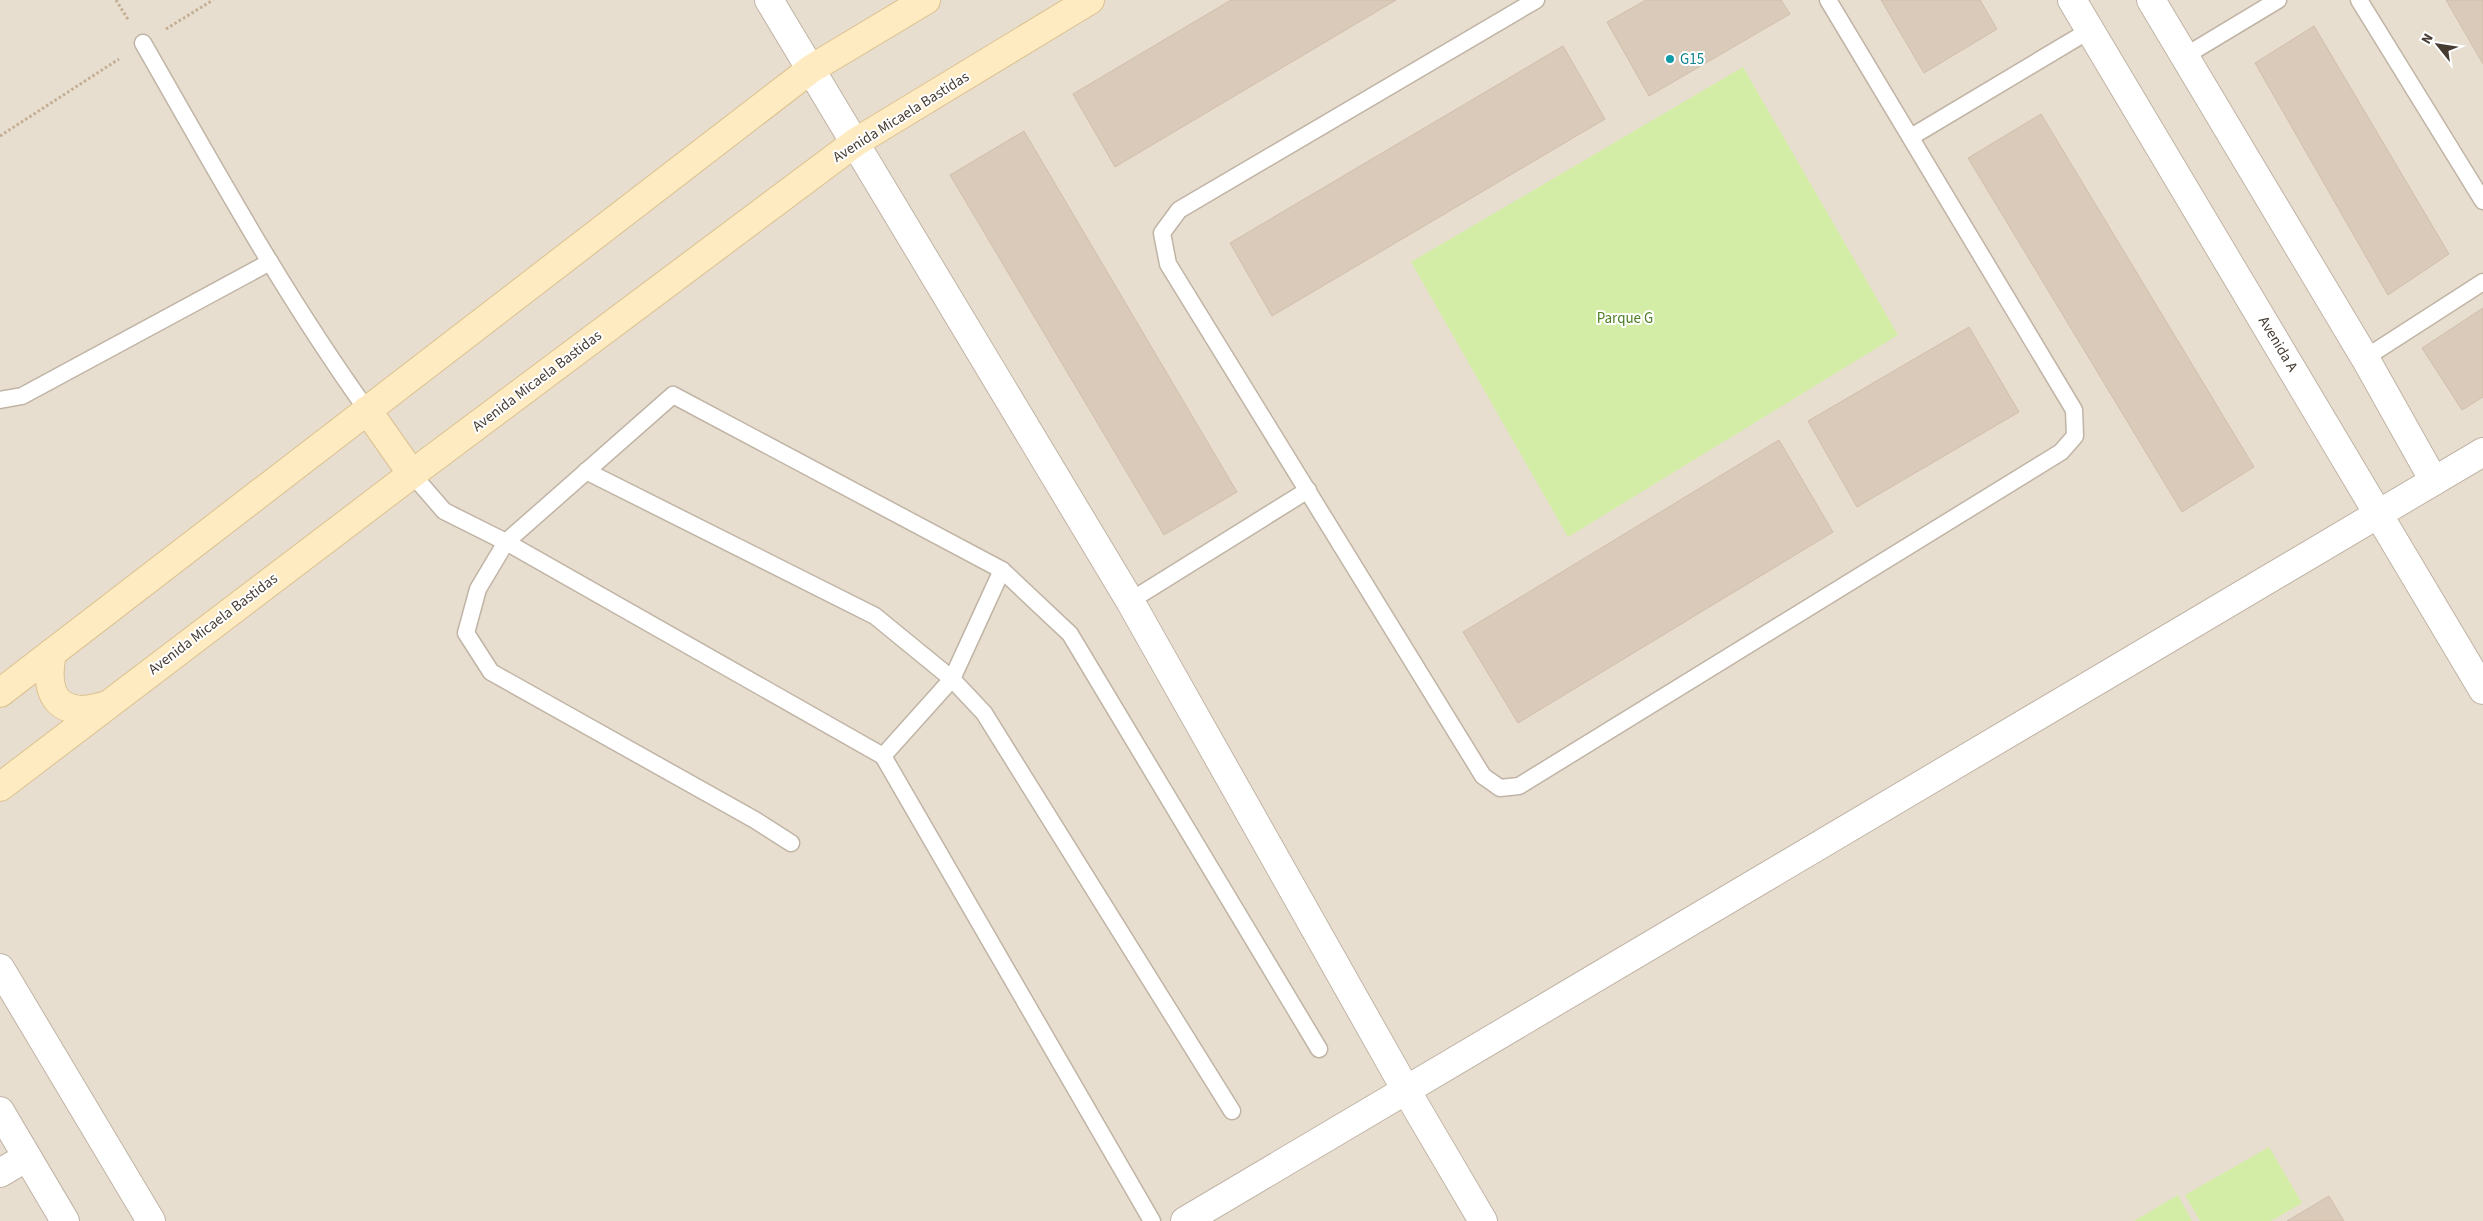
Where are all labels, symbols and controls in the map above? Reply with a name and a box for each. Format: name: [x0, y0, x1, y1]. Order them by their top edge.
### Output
north arrow: [2413, 20, 2463, 70]
text: N: [2417, 30, 2439, 48]
place label: G15: [1680, 49, 1704, 70]
marker: G15: [1664, 53, 1676, 65]
street label: Avenida Micaela Bastidas: [829, 66, 973, 168]
park label: Parque G: [1597, 308, 1653, 329]
street label: Avenida A: [2253, 312, 2303, 376]
street label: Avenida Micaela Bastidas: [468, 325, 606, 437]
street label: Avenida Micaela Bastidas: [144, 568, 282, 680]

